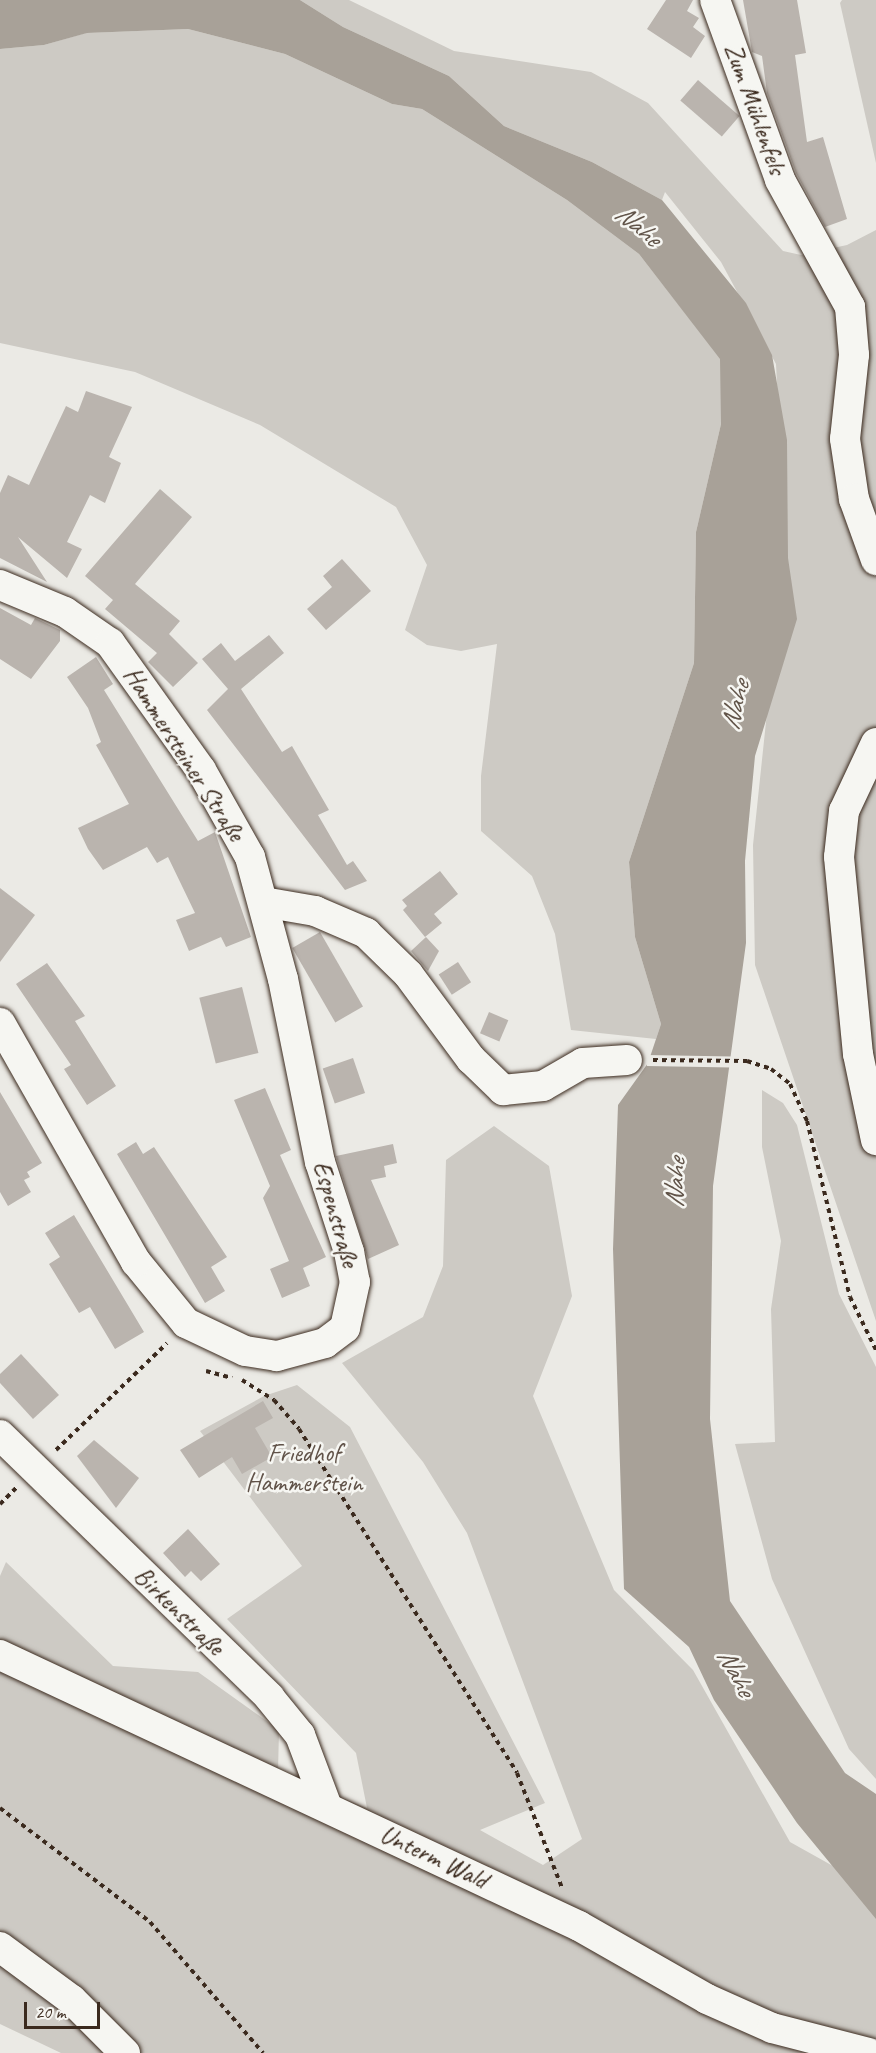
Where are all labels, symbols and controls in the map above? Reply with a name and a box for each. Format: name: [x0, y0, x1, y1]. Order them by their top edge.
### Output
street label: Zum Mühlenfels: [717, 39, 793, 179]
water label: Nahe: [609, 197, 667, 253]
street label: Hammersteiner Straße: [116, 661, 252, 847]
water label: Nahe: [713, 677, 757, 733]
street label: Espenstraße: [306, 1157, 366, 1271]
water label: Nahe: [658, 1158, 692, 1208]
park label: Friedhof Hammerstein: [246, 1437, 362, 1498]
street label: Birkenstraße: [127, 1560, 231, 1662]
water label: Nahe: [710, 1643, 762, 1701]
street label: Unterm Wald: [375, 1818, 493, 1896]
scale bar: [27, 1990, 104, 2028]
text: 20 m: [35, 2001, 66, 2023]

